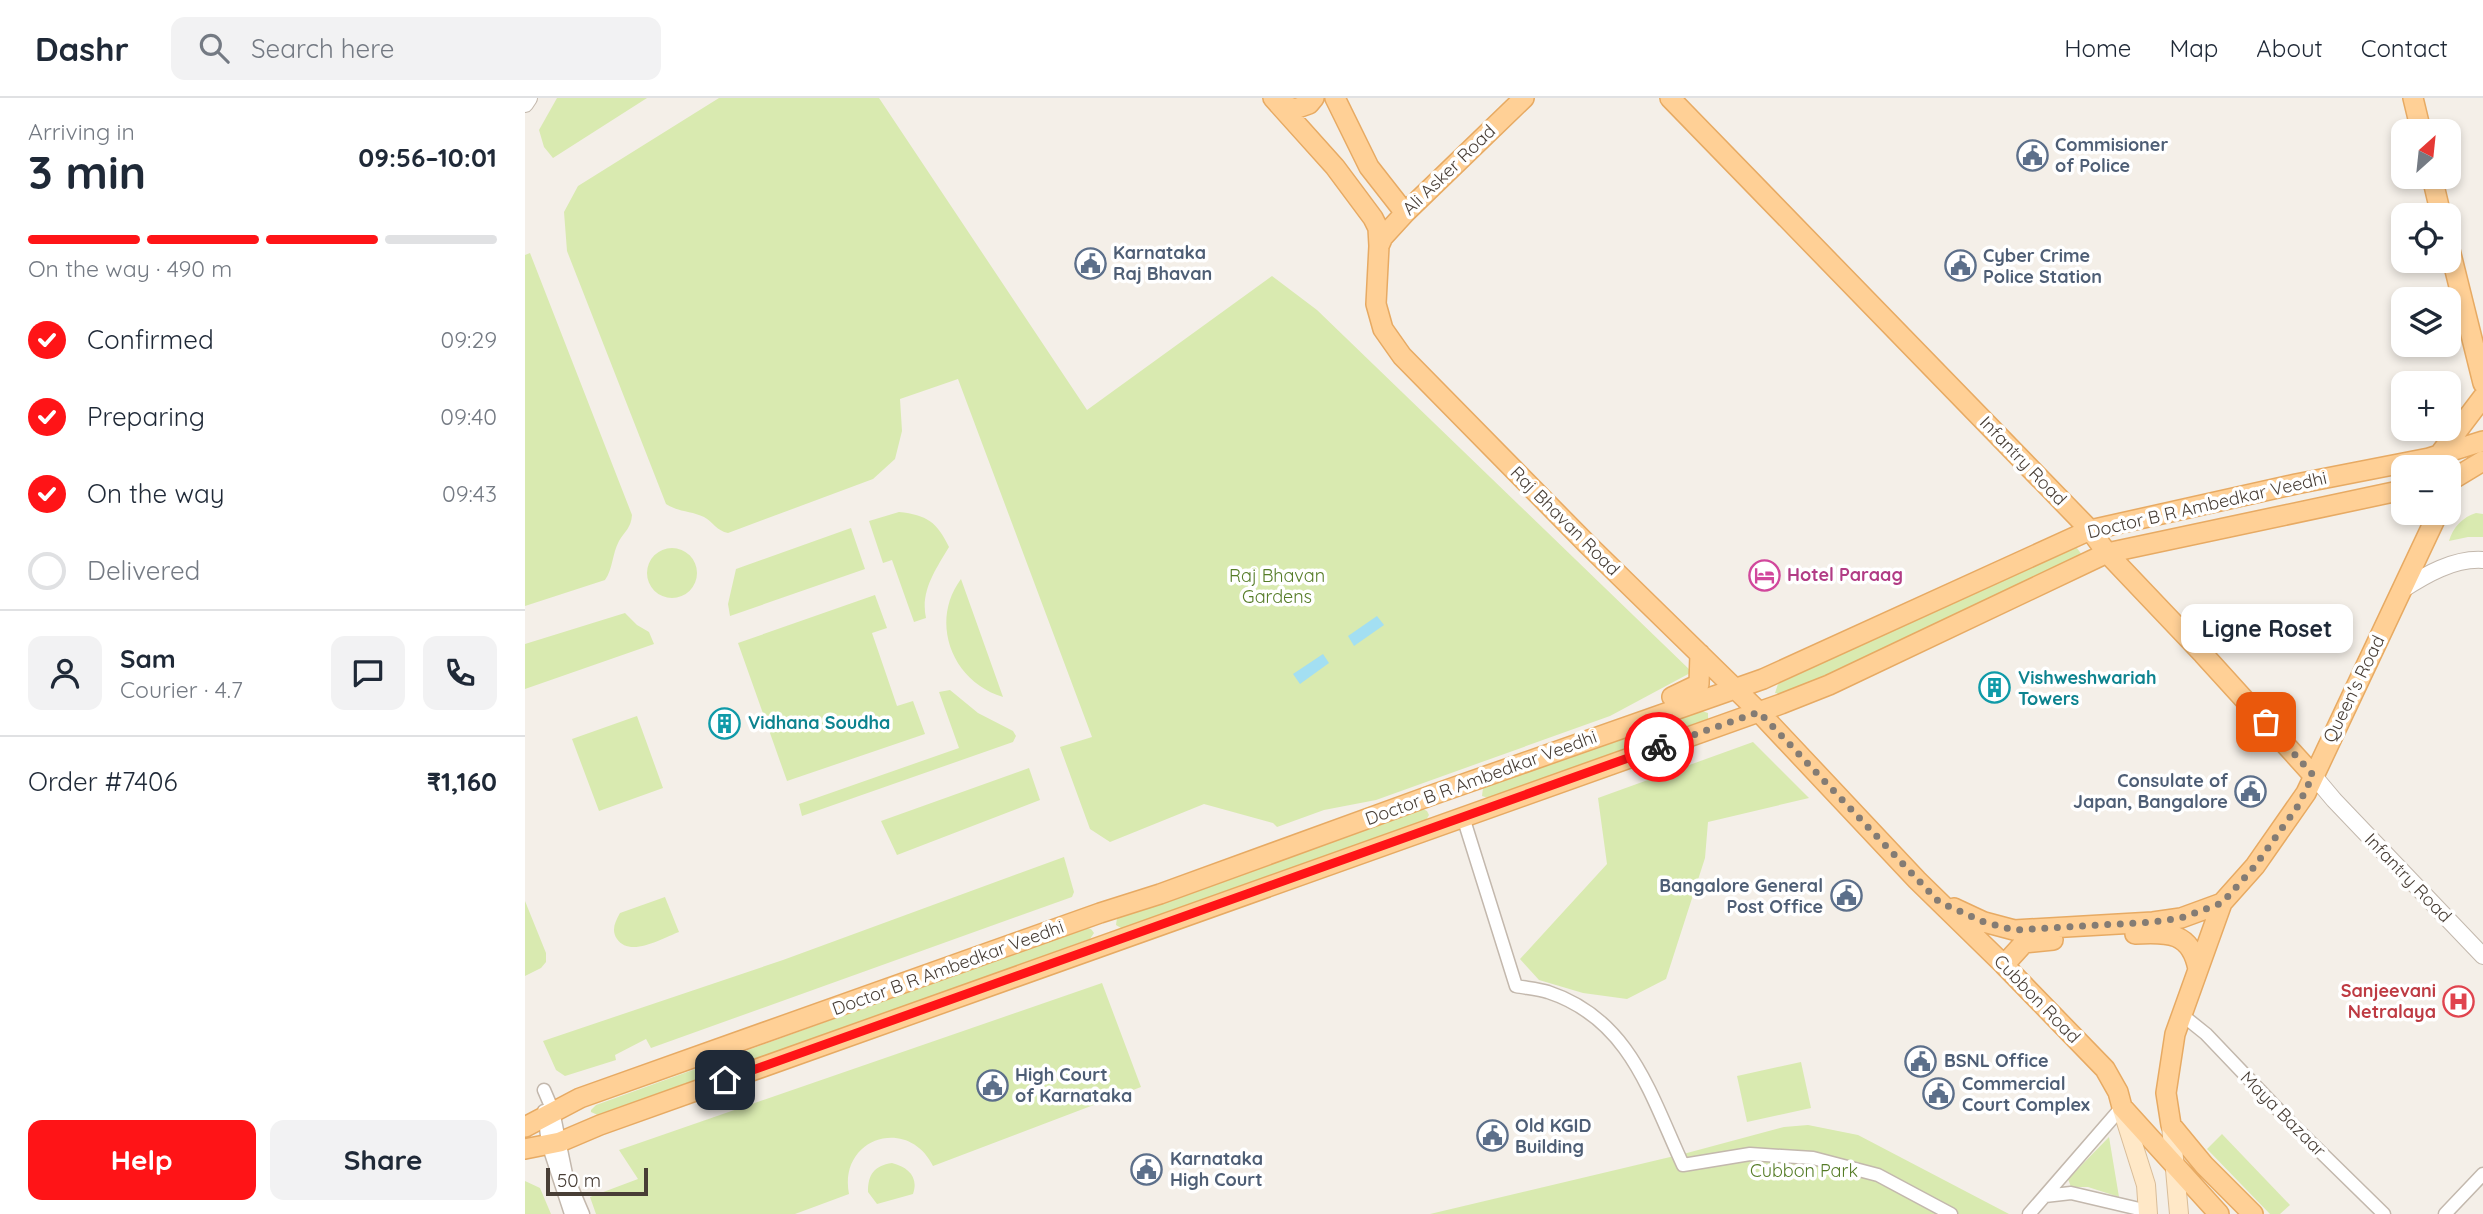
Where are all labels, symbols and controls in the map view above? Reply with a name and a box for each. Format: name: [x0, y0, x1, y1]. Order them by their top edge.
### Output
search box: [171, 17, 661, 80]
text: Dashr: [35, 28, 129, 69]
icon: search: [195, 29, 233, 67]
text: Search here: [251, 32, 394, 65]
text: Home: [2064, 33, 2131, 63]
text: Map: [2169, 33, 2218, 63]
text: About: [2256, 33, 2323, 63]
text: Contact: [2361, 33, 2448, 63]
text: Arriving in: [28, 117, 135, 146]
street label: Ali Asker Road: [1397, 119, 1500, 220]
north arrow: [2391, 119, 2461, 189]
map controls: [2391, 119, 2461, 525]
place label: Commisioner of Police: [2055, 133, 2168, 177]
public building icon: Commisioner of Police: [2015, 138, 2049, 172]
text: 09:56–10:01: [358, 141, 497, 174]
text: 3 min: [28, 143, 146, 201]
button: locate: [2391, 203, 2461, 273]
place label: Karnataka Raj Bhavan: [1113, 241, 1212, 285]
place label: Cyber Crime Police Station: [1983, 244, 2102, 288]
public building icon: Karnataka Raj Bhavan: [1073, 246, 1107, 280]
public building icon: Cyber Crime Police Station: [1943, 249, 1977, 283]
text: On the way · 490 m: [28, 254, 232, 283]
button: layers: [2391, 287, 2461, 357]
icon: check: [28, 321, 66, 359]
text: Confirmed: [87, 323, 214, 356]
text: 09:29: [441, 325, 497, 354]
button: +: [2391, 371, 2461, 441]
icon: check: [28, 398, 66, 436]
text: Preparing: [87, 400, 205, 433]
text: 09:40: [440, 402, 497, 431]
street label: Infantry Road: [1975, 411, 2072, 510]
button: −: [2391, 455, 2461, 525]
street label: Raj Bhavan Road: [1506, 461, 1625, 580]
street label: Doctor B R Ambedkar Veedhi: [2085, 466, 2329, 543]
icon: check: [28, 475, 66, 513]
text: On the way: [87, 477, 225, 510]
text: 09:43: [442, 479, 497, 508]
text: Delivered: [87, 554, 200, 587]
hotel icon: Hotel Paraag: [1747, 558, 1781, 592]
place label: Hotel Paraag: [1787, 563, 1903, 586]
park label: Raj Bhavan Gardens: [1229, 564, 1325, 608]
callout: Ligne Roset: [2180, 603, 2352, 652]
text: Ligne Roset: [2202, 614, 2332, 643]
street label: Queen's Road: [2318, 631, 2389, 746]
button: person: [28, 636, 102, 710]
button: chat: [331, 636, 405, 710]
button: phone: [423, 636, 497, 710]
text: Sam: [120, 642, 176, 675]
place label: Vishweshwariah Towers: [2018, 666, 2156, 710]
building icon: Vishweshwariah Towers: [1978, 671, 2012, 705]
text: Courier · 4.7: [120, 675, 243, 704]
pin: [2236, 692, 2296, 752]
icon: bag: [2247, 703, 2285, 741]
building icon: Vidhana Soudha: [708, 706, 742, 740]
place label: Vidhana Soudha: [748, 711, 890, 734]
courier: [1624, 712, 1694, 782]
street label: Doctor B R Ambedkar Veedhi: [1362, 725, 1600, 830]
icon: bike: [1640, 728, 1678, 766]
text: Order #7406: [28, 765, 177, 798]
text: ₹1,160: [427, 765, 497, 798]
place label: Consulate of Japan, Bangalore: [2073, 769, 2228, 813]
public building icon: Consulate of Japan, Bangalore: [2234, 774, 2268, 808]
street label: Infantry Road: [2360, 828, 2457, 927]
place label: Bangalore General Post Office: [1659, 874, 1823, 918]
public building icon: Bangalore General Post Office: [1829, 879, 1863, 913]
street label: Doctor B R Ambedkar Veedhi: [829, 915, 1067, 1020]
street label: Cubbon Road: [1989, 949, 2085, 1048]
place label: Sanjeevani Netralaya: [2341, 979, 2436, 1023]
hospital icon: Sanjeevani Netralaya: [2442, 984, 2476, 1018]
public building icon: BSNL Office: [1904, 1044, 1938, 1078]
place label: BSNL Office: [1944, 1049, 2049, 1072]
pin: [695, 1050, 755, 1110]
icon: home: [706, 1061, 744, 1099]
place label: High Court of Karnataka: [1015, 1063, 1132, 1107]
street label: Maya Bazaar: [2236, 1066, 2331, 1161]
public building icon: High Court of Karnataka: [975, 1068, 1009, 1102]
place label: Commercial Court Complex: [1962, 1072, 2090, 1116]
public building icon: Commercial Court Complex: [1922, 1077, 1956, 1111]
place label: Old KGID Building: [1515, 1114, 1591, 1158]
public building icon: Old KGID Building: [1475, 1119, 1509, 1153]
button: Help: [28, 1120, 256, 1200]
button: Share: [270, 1120, 497, 1200]
place label: Karnataka High Court: [1170, 1147, 1263, 1191]
public building icon: Karnataka High Court: [1130, 1152, 1164, 1186]
park label: Cubbon Park: [1750, 1159, 1858, 1182]
scale bar: [546, 1165, 647, 1197]
text: 50 m: [557, 1168, 601, 1192]

